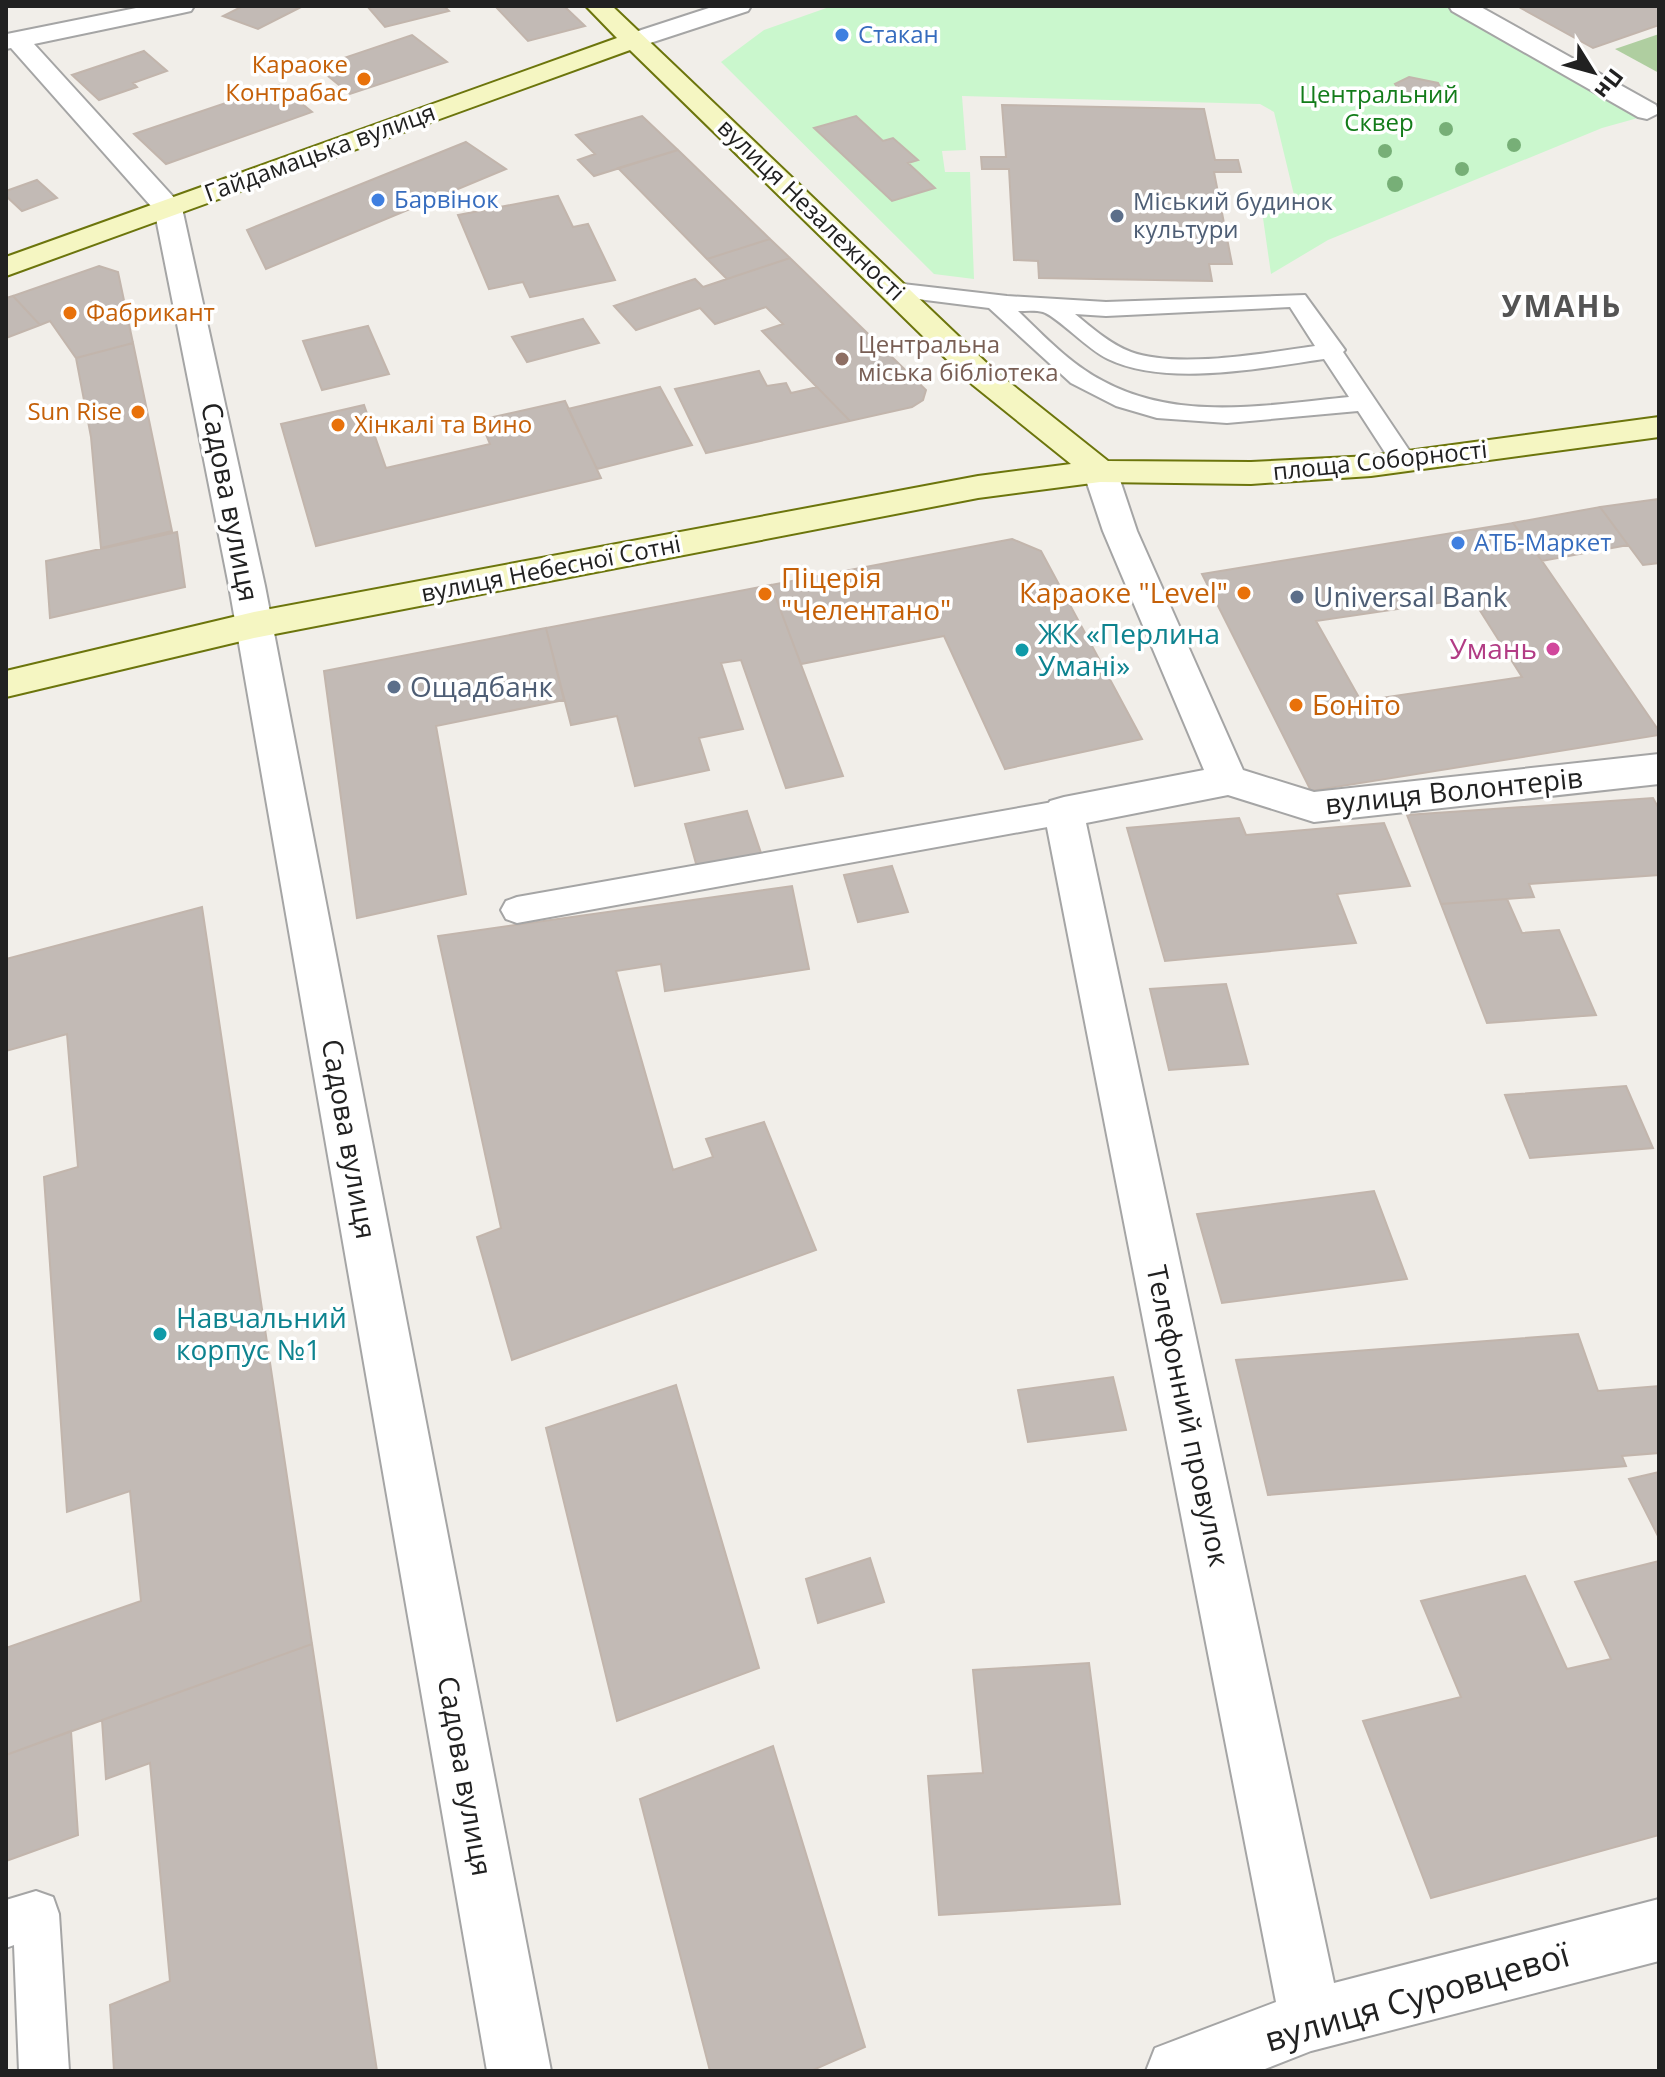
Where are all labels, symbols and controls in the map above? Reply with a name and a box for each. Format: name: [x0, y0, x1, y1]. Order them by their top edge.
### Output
place label: Стакан: [858, 17, 939, 50]
marker: Стакан: [833, 26, 851, 44]
north arrow: [1553, 32, 1633, 112]
place label: Караоке Контрабас: [225, 47, 348, 108]
text: Пн: [1588, 63, 1631, 106]
marker: Караоке Контрабас: [355, 70, 373, 88]
park label: Центральний Сквер: [1299, 77, 1459, 138]
street label: Гайдамацька вулиця: [199, 94, 439, 209]
street label: вулиця Незалежності: [711, 111, 913, 307]
place label: Барвінок: [394, 182, 499, 215]
place label: Міський будинок культури: [1133, 184, 1333, 245]
marker: Барвінок: [369, 191, 387, 209]
marker: Міський будинок культури: [1108, 207, 1126, 225]
district label: УМАНЬ: [1502, 285, 1622, 326]
place label: Фабрикант: [86, 295, 215, 328]
marker: Фабрикант: [61, 304, 79, 322]
place label: Центральна міська бібліотека: [858, 327, 1059, 388]
marker: Центральна міська бібліотека: [833, 350, 851, 368]
place label: Sun Rise: [27, 394, 122, 427]
street label: Садова вулиця: [193, 399, 269, 605]
marker: Sun Rise: [129, 403, 147, 421]
place label: Хінкалі та Вино: [354, 407, 532, 440]
marker: Хінкалі та Вино: [329, 416, 347, 434]
street label: площа Соборності: [1271, 432, 1489, 487]
place label: АТБ-Маркет: [1474, 525, 1612, 558]
street label: вулиця Небесної Сотні: [418, 526, 683, 609]
marker: АТБ-Маркет: [1449, 534, 1467, 552]
place label: Піцерія "Челентано": [781, 558, 951, 628]
place label: Караоке "Level": [1019, 573, 1228, 611]
place label: Universal Bank: [1313, 577, 1508, 615]
marker: Караоке "Level": [1235, 584, 1253, 602]
marker: Піцерія "Челентано": [756, 585, 774, 603]
marker: Universal Bank: [1288, 588, 1306, 606]
place label: ЖК «Перлина Умані»: [1038, 614, 1220, 684]
place label: Умань: [1449, 629, 1537, 667]
marker: Умань: [1544, 640, 1562, 658]
marker: ЖК «Перлина Умані»: [1013, 641, 1031, 659]
place label: Ощадбанк: [410, 667, 553, 705]
marker: Ощадбанк: [385, 678, 403, 696]
place label: Боніто: [1312, 685, 1401, 723]
marker: Боніто: [1287, 696, 1305, 714]
street label: вулиця Волонтерів: [1323, 758, 1585, 822]
street label: Садова вулиця: [314, 1036, 386, 1242]
street label: Телефонний провулок: [1138, 1262, 1240, 1570]
place label: Навчальний корпус №1: [176, 1298, 347, 1368]
marker: Навчальний корпус №1: [151, 1325, 169, 1343]
street label: Садова вулиця: [430, 1673, 502, 1879]
street label: вулиця Суровцевої: [1259, 1930, 1575, 2062]

